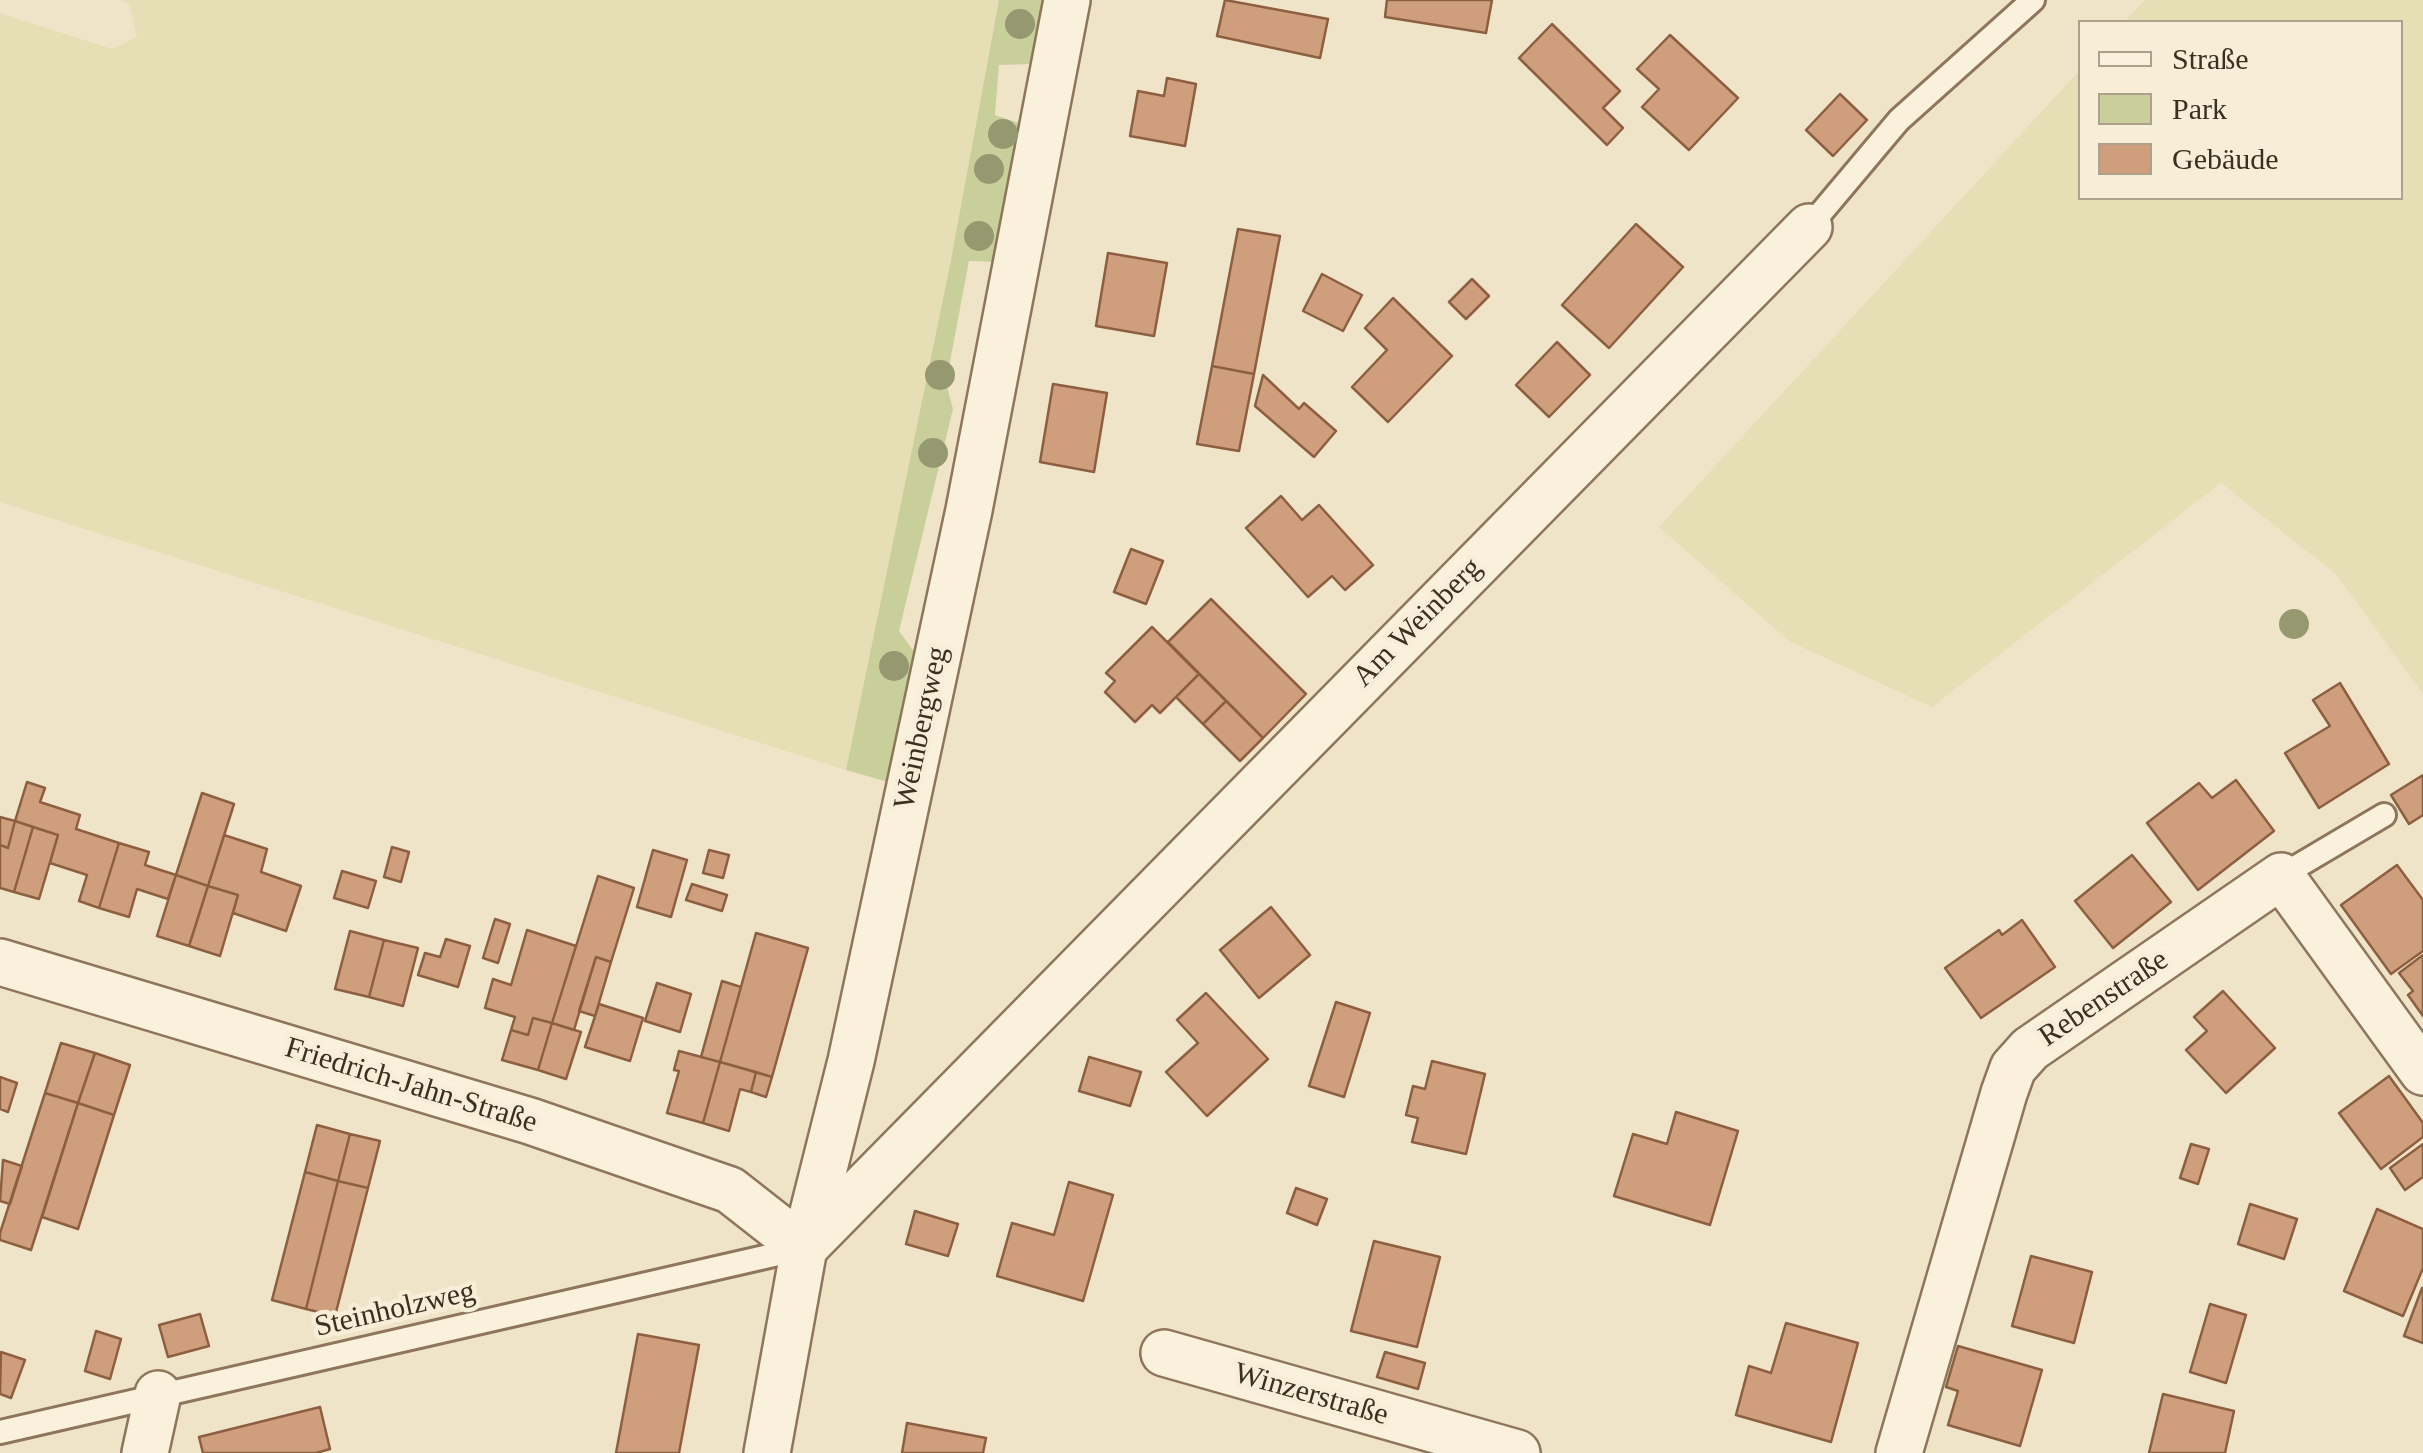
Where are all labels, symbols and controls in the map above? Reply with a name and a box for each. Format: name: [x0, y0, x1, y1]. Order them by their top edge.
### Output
legend: [2078, 20, 2403, 200]
text: Straße: [2172, 42, 2249, 75]
text: Park: [2172, 92, 2227, 125]
text: Gebäude: [2172, 142, 2279, 175]
street label: Am Weinberg: [1346, 551, 1490, 695]
street label: Weinbergweg: [887, 643, 957, 813]
street label: Rebenstraße: [2032, 943, 2176, 1055]
street label: Friedrich-Jahn-Straße: [281, 1031, 541, 1141]
street label: Steinholzweg: [311, 1274, 479, 1346]
street label: Winzerstraße: [1230, 1356, 1392, 1434]

